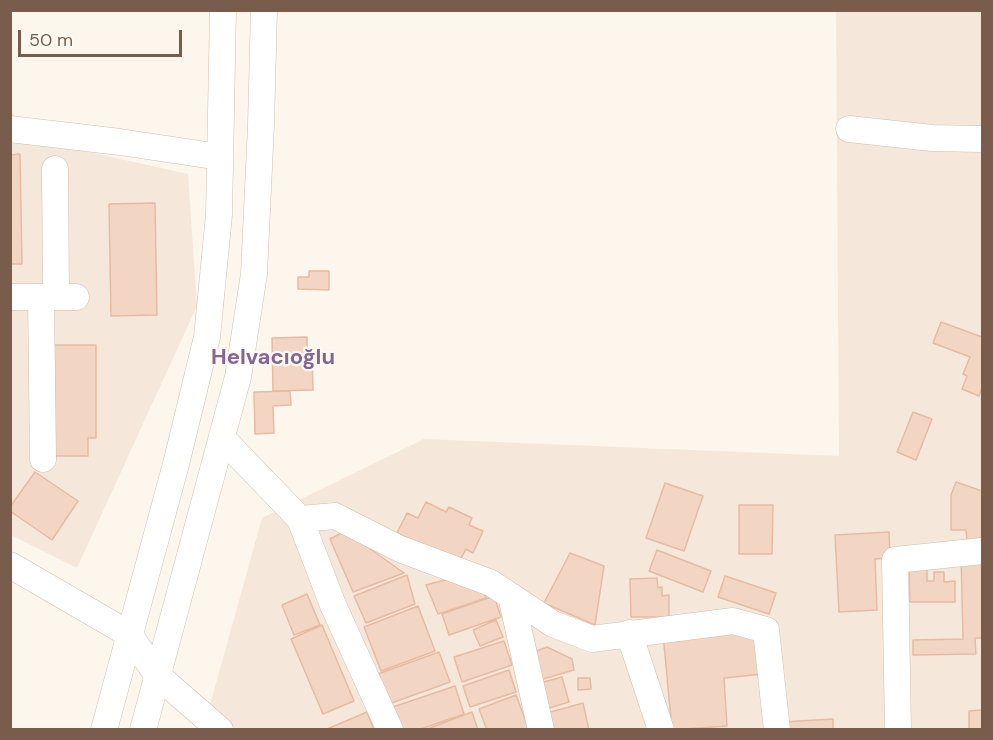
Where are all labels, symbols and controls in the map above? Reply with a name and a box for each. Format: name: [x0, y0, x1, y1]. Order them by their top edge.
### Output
scale bar: [21, 18, 184, 56]
text: 50 m: [29, 28, 73, 52]
district label: Helvacıoğlu: [211, 345, 335, 371]

